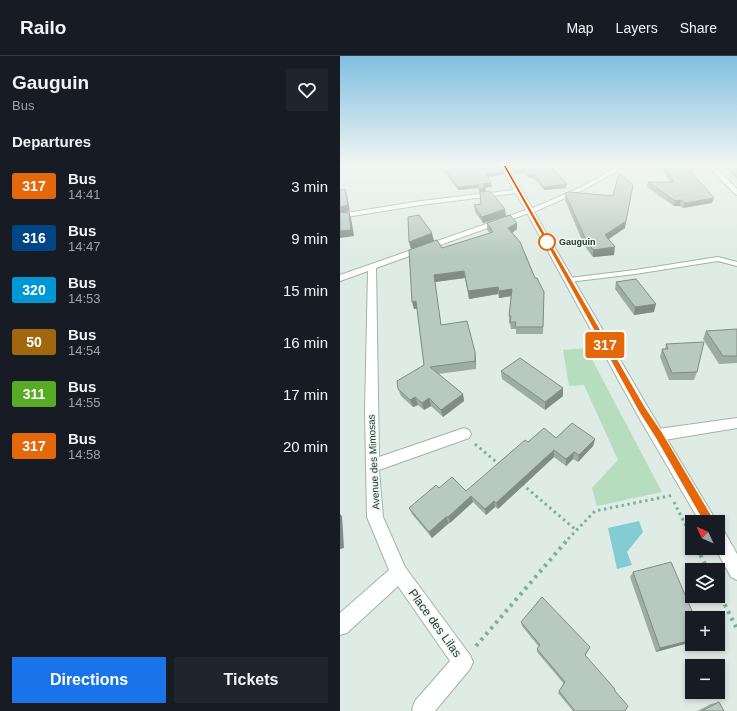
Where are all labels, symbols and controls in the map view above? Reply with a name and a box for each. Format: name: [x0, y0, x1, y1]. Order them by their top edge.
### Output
text: Railo: [20, 17, 66, 38]
text: Map: [566, 20, 594, 36]
text: Layers: [616, 20, 658, 36]
text: Share: [680, 20, 717, 36]
button: heart: [286, 69, 328, 111]
text: Gauguin: [12, 72, 89, 93]
text: Bus: [12, 98, 34, 113]
text: Departures: [12, 133, 91, 150]
text: Bus: [68, 170, 96, 187]
text: 317: [22, 178, 46, 194]
text: 3 min: [291, 178, 328, 195]
text: 14:41: [68, 187, 101, 202]
text: Bus: [68, 222, 96, 239]
text: 316: [22, 230, 46, 246]
text: 9 min: [291, 230, 328, 247]
marker: Gauguin: [538, 233, 556, 251]
place label: Gauguin: [559, 237, 596, 247]
text: 14:47: [68, 239, 101, 254]
text: Bus: [68, 274, 96, 291]
text: 320: [22, 282, 46, 298]
text: 15 min: [283, 282, 328, 299]
text: 14:53: [68, 291, 101, 306]
text: Bus: [68, 326, 96, 343]
line badge: 317: [582, 332, 628, 358]
text: 50: [26, 334, 42, 350]
text: 16 min: [283, 334, 328, 351]
text: 317: [593, 337, 617, 353]
text: 14:54: [68, 343, 101, 358]
text: Bus: [68, 378, 96, 395]
text: 311: [23, 386, 45, 402]
text: 17 min: [283, 386, 328, 403]
text: 14:55: [68, 395, 101, 410]
street label: Avenue des Mimosas: [366, 414, 381, 510]
text: Bus: [68, 430, 96, 447]
text: 317: [22, 438, 46, 454]
text: 20 min: [283, 438, 328, 455]
text: 14:58: [68, 447, 101, 462]
north arrow: [685, 515, 725, 555]
map controls: [685, 515, 725, 699]
button: layers: [685, 563, 725, 603]
street label: Place des Lilas: [406, 586, 464, 660]
button: +: [685, 611, 725, 651]
button: Directions: [12, 657, 166, 703]
button: Tickets: [174, 657, 328, 703]
button: −: [685, 659, 725, 699]

